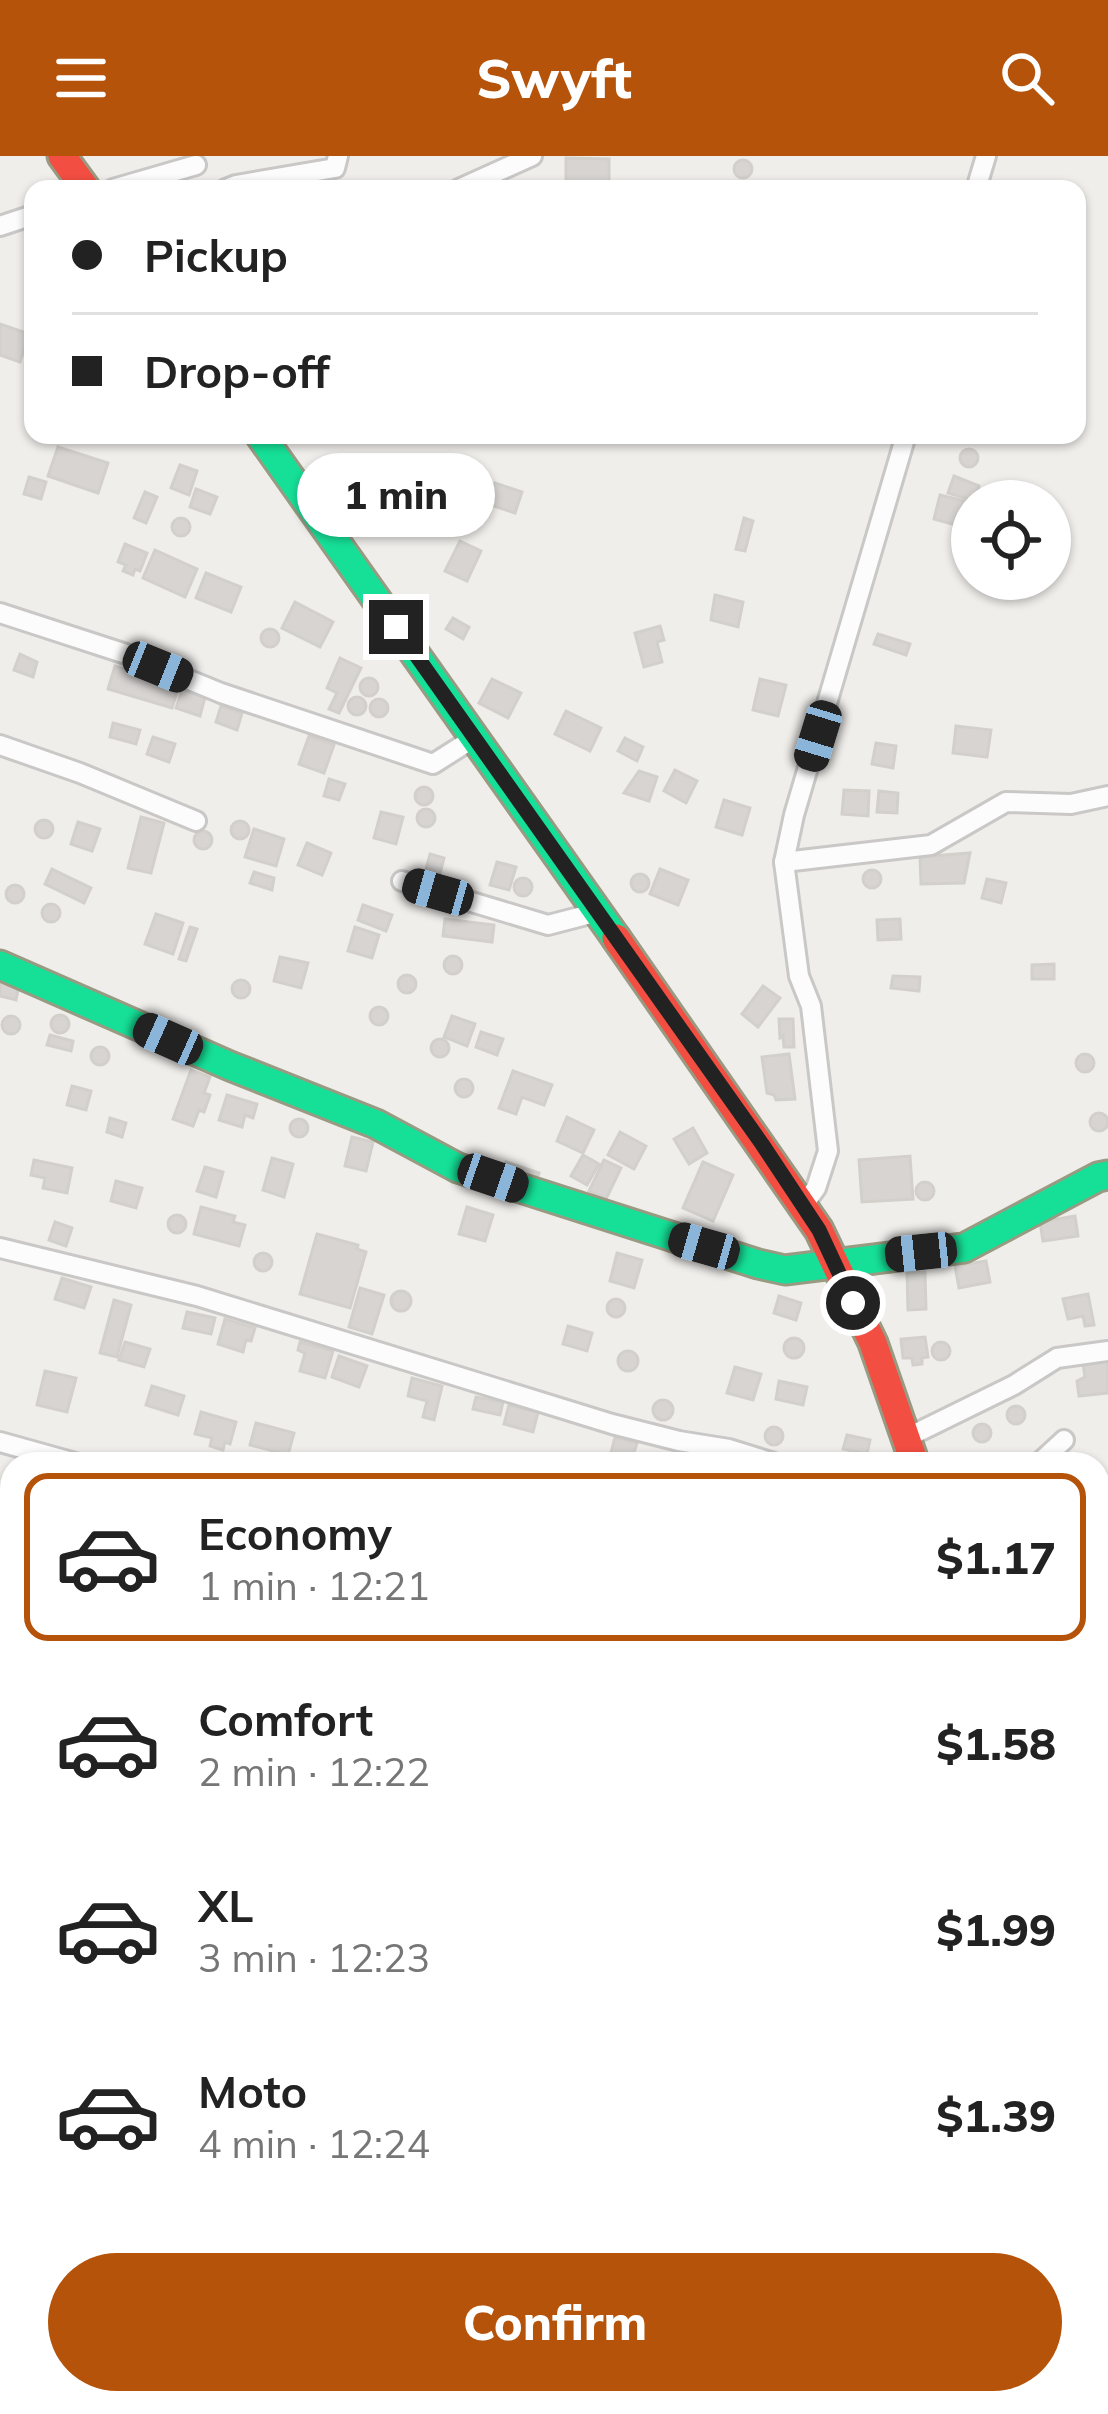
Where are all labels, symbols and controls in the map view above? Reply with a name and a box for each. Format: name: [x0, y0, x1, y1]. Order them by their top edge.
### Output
text: Swyft: [476, 44, 632, 112]
icon: menu: [48, 45, 114, 111]
icon: search: [994, 45, 1060, 111]
text: Pickup: [144, 227, 288, 283]
text: Drop-off: [144, 343, 330, 399]
callout: 1 min: [297, 453, 495, 537]
text: 1 min: [344, 470, 448, 519]
map controls: [951, 480, 1071, 600]
button: locate: [951, 480, 1071, 600]
route end: [369, 600, 423, 654]
car: [118, 637, 198, 697]
car: [790, 696, 846, 776]
car: [398, 865, 478, 919]
car: [128, 1008, 208, 1070]
car: [453, 1149, 533, 1207]
car: [664, 1219, 744, 1273]
car: [883, 1230, 959, 1274]
route start: [826, 1276, 880, 1330]
icon: car: [54, 1503, 162, 1611]
text: Economy: [198, 1505, 392, 1561]
text: $1.17: [936, 1529, 1056, 1585]
text: 1 min · 12:21: [198, 1561, 430, 1610]
icon: car: [54, 1689, 162, 1797]
text: Comfort: [198, 1691, 373, 1747]
text: $1.58: [936, 1715, 1056, 1771]
text: 2 min · 12:22: [198, 1747, 430, 1796]
icon: car: [54, 1875, 162, 1983]
text: XL: [198, 1877, 253, 1933]
text: $1.99: [936, 1901, 1056, 1957]
text: 3 min · 12:23: [198, 1933, 430, 1982]
icon: car: [54, 2061, 162, 2169]
text: Moto: [198, 2063, 307, 2119]
text: $1.39: [936, 2087, 1056, 2143]
text: 4 min · 12:24: [198, 2119, 430, 2168]
button: Confirm: [48, 2253, 1062, 2391]

